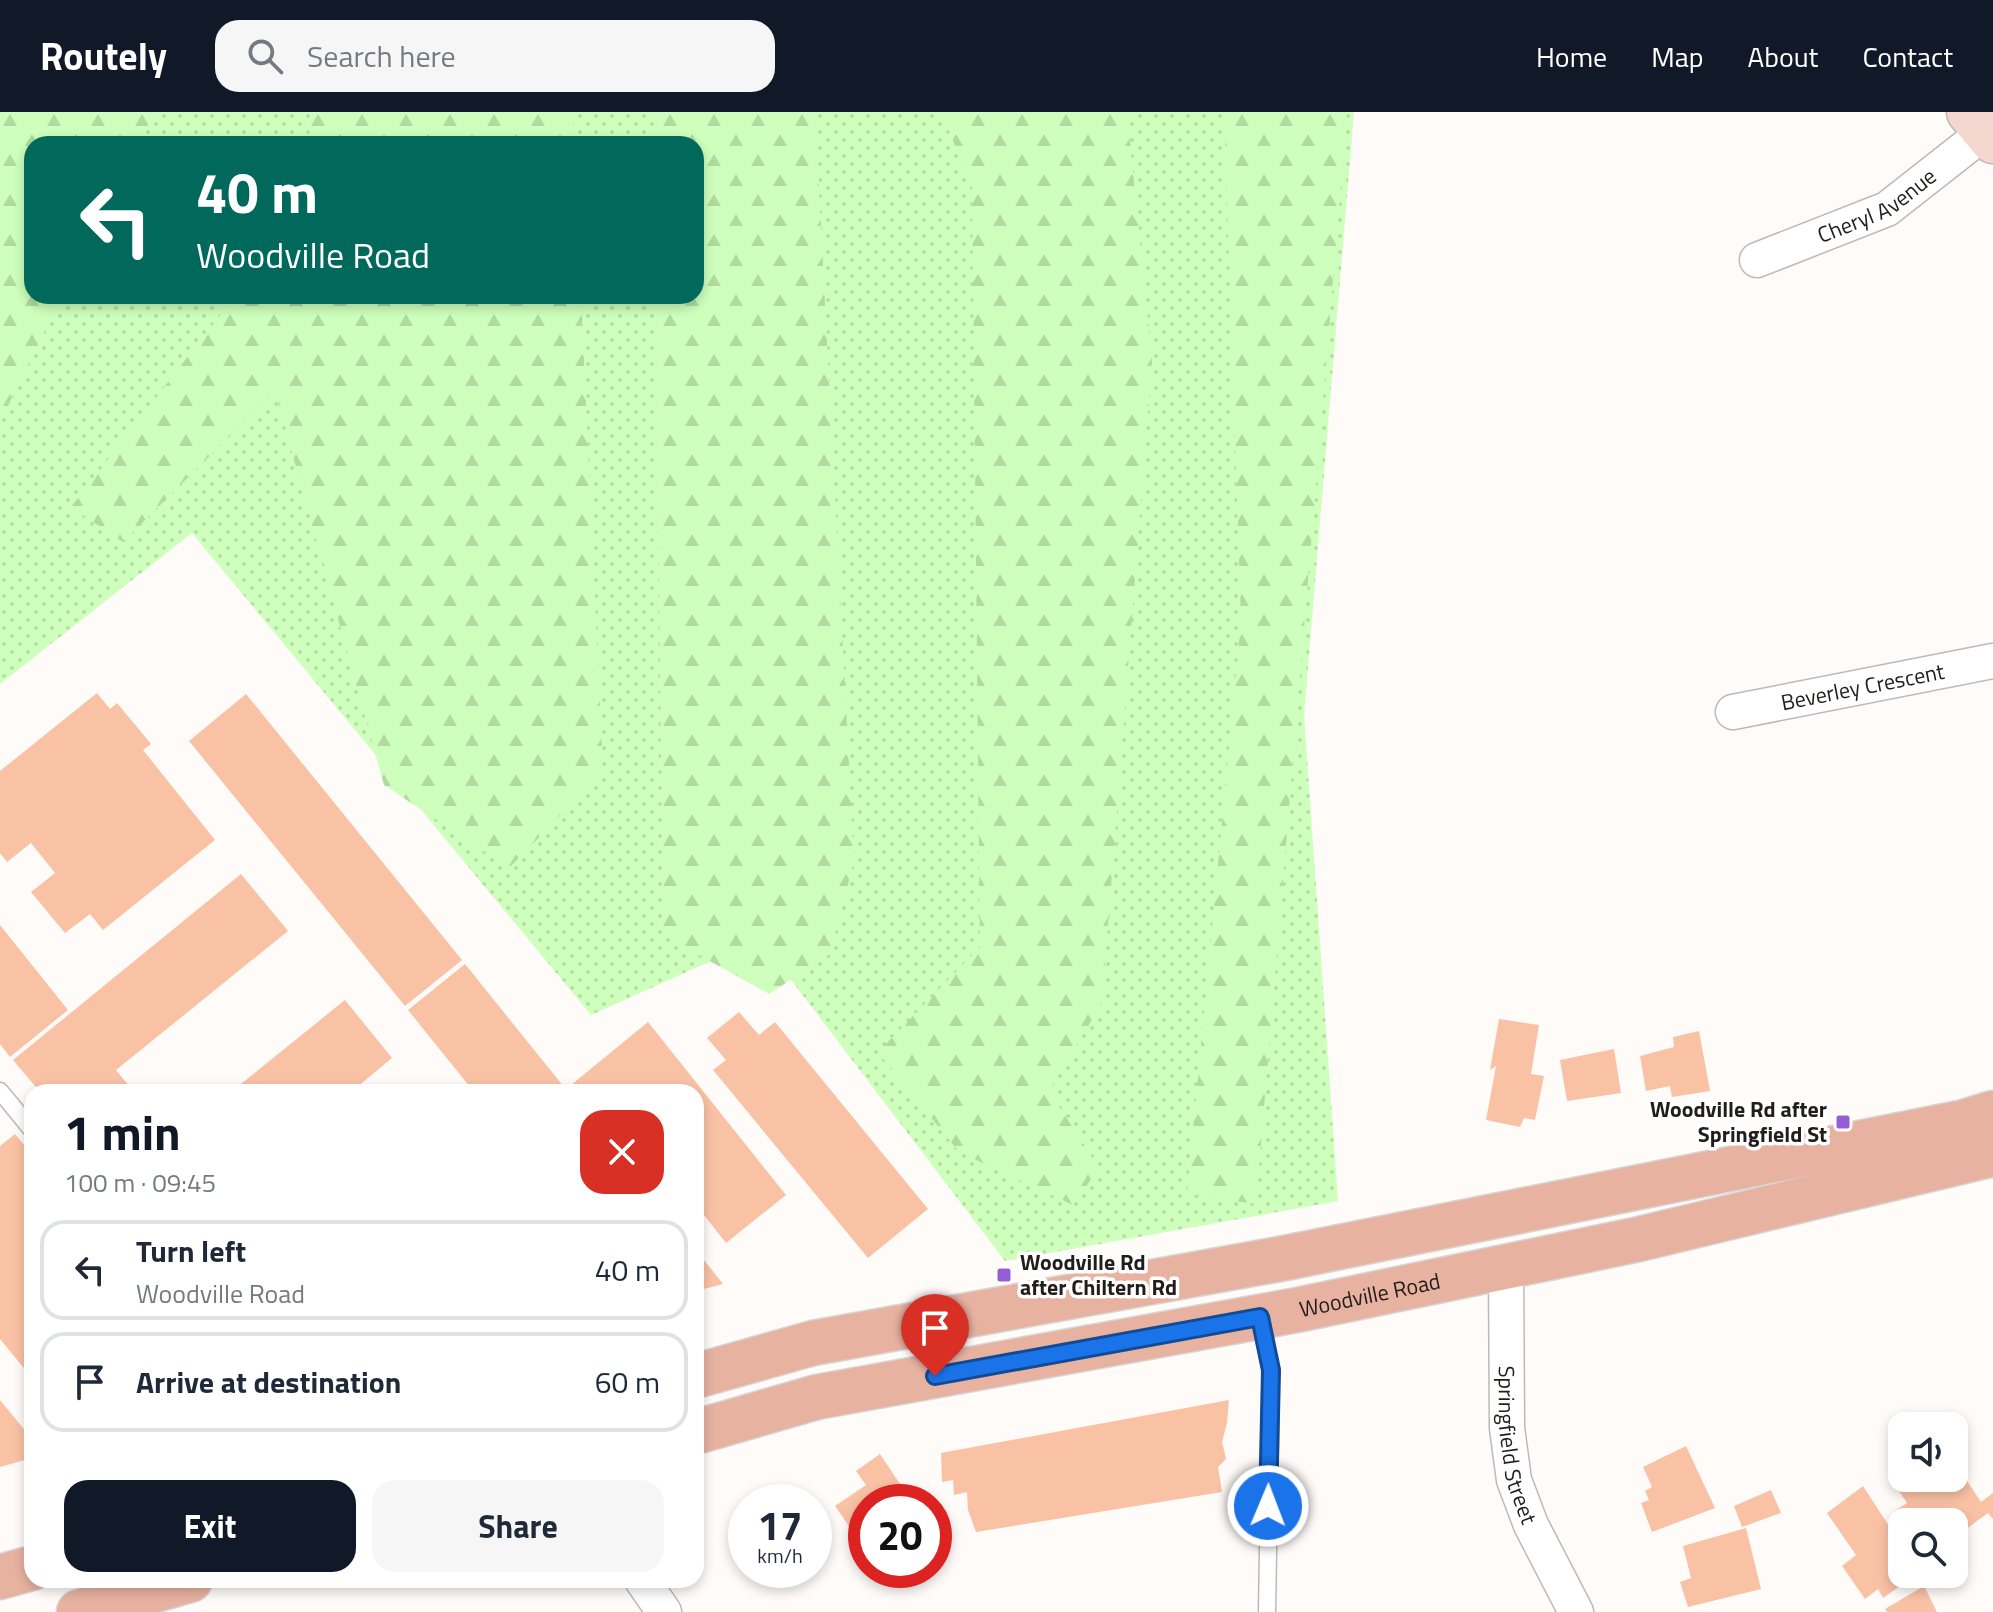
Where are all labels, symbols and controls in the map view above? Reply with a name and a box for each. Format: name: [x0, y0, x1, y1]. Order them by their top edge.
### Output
search box: [215, 20, 775, 92]
text: Routely: [40, 27, 167, 85]
text: Search here: [307, 33, 456, 79]
icon: search: [243, 34, 287, 78]
text: Home: [1536, 35, 1607, 78]
text: Map: [1651, 35, 1704, 78]
text: About: [1748, 35, 1818, 78]
text: Contact: [1862, 35, 1953, 78]
text: 40 m: [196, 150, 318, 235]
street label: Cheryl Avenue: [1812, 160, 1943, 252]
icon: left: [64, 168, 168, 272]
text: Woodville Road: [196, 227, 430, 282]
street label: Beverley Crescent: [1778, 654, 1947, 719]
place label: Woodville Rd after Springfield St: [1650, 1092, 1827, 1151]
text: 1 min: [64, 1096, 181, 1169]
button: close: [580, 1110, 664, 1194]
marker: Woodville Rd after Springfield St: [1834, 1113, 1852, 1131]
text: 100 m · 09:45: [64, 1163, 216, 1202]
text: Turn left: [136, 1228, 246, 1274]
place label: Woodville Rd after Chiltern Rd: [1020, 1245, 1177, 1304]
text: 40 m: [595, 1247, 660, 1293]
icon: left: [68, 1248, 112, 1292]
street label: Woodville Road: [1296, 1264, 1443, 1326]
marker: Woodville Rd after Chiltern Rd: [995, 1266, 1013, 1284]
text: Woodville Road: [136, 1274, 305, 1313]
pin: [901, 1294, 969, 1376]
icon: arrive: [913, 1306, 957, 1350]
text: Arrive at destination: [136, 1359, 401, 1405]
text: 60 m: [595, 1359, 660, 1405]
icon: arrive: [68, 1360, 112, 1404]
street label: Springfield Street: [1490, 1366, 1546, 1529]
map controls: [1888, 1412, 1968, 1588]
button: sound: [1888, 1412, 1968, 1492]
position arrow: [1226, 1464, 1310, 1548]
button: Exit: [64, 1480, 356, 1572]
button: Share: [372, 1480, 664, 1572]
speed limit sign: 20: [848, 1484, 952, 1588]
text: 17: [758, 1495, 802, 1556]
button: search: [1888, 1508, 1968, 1588]
text: km/h: [757, 1540, 803, 1571]

